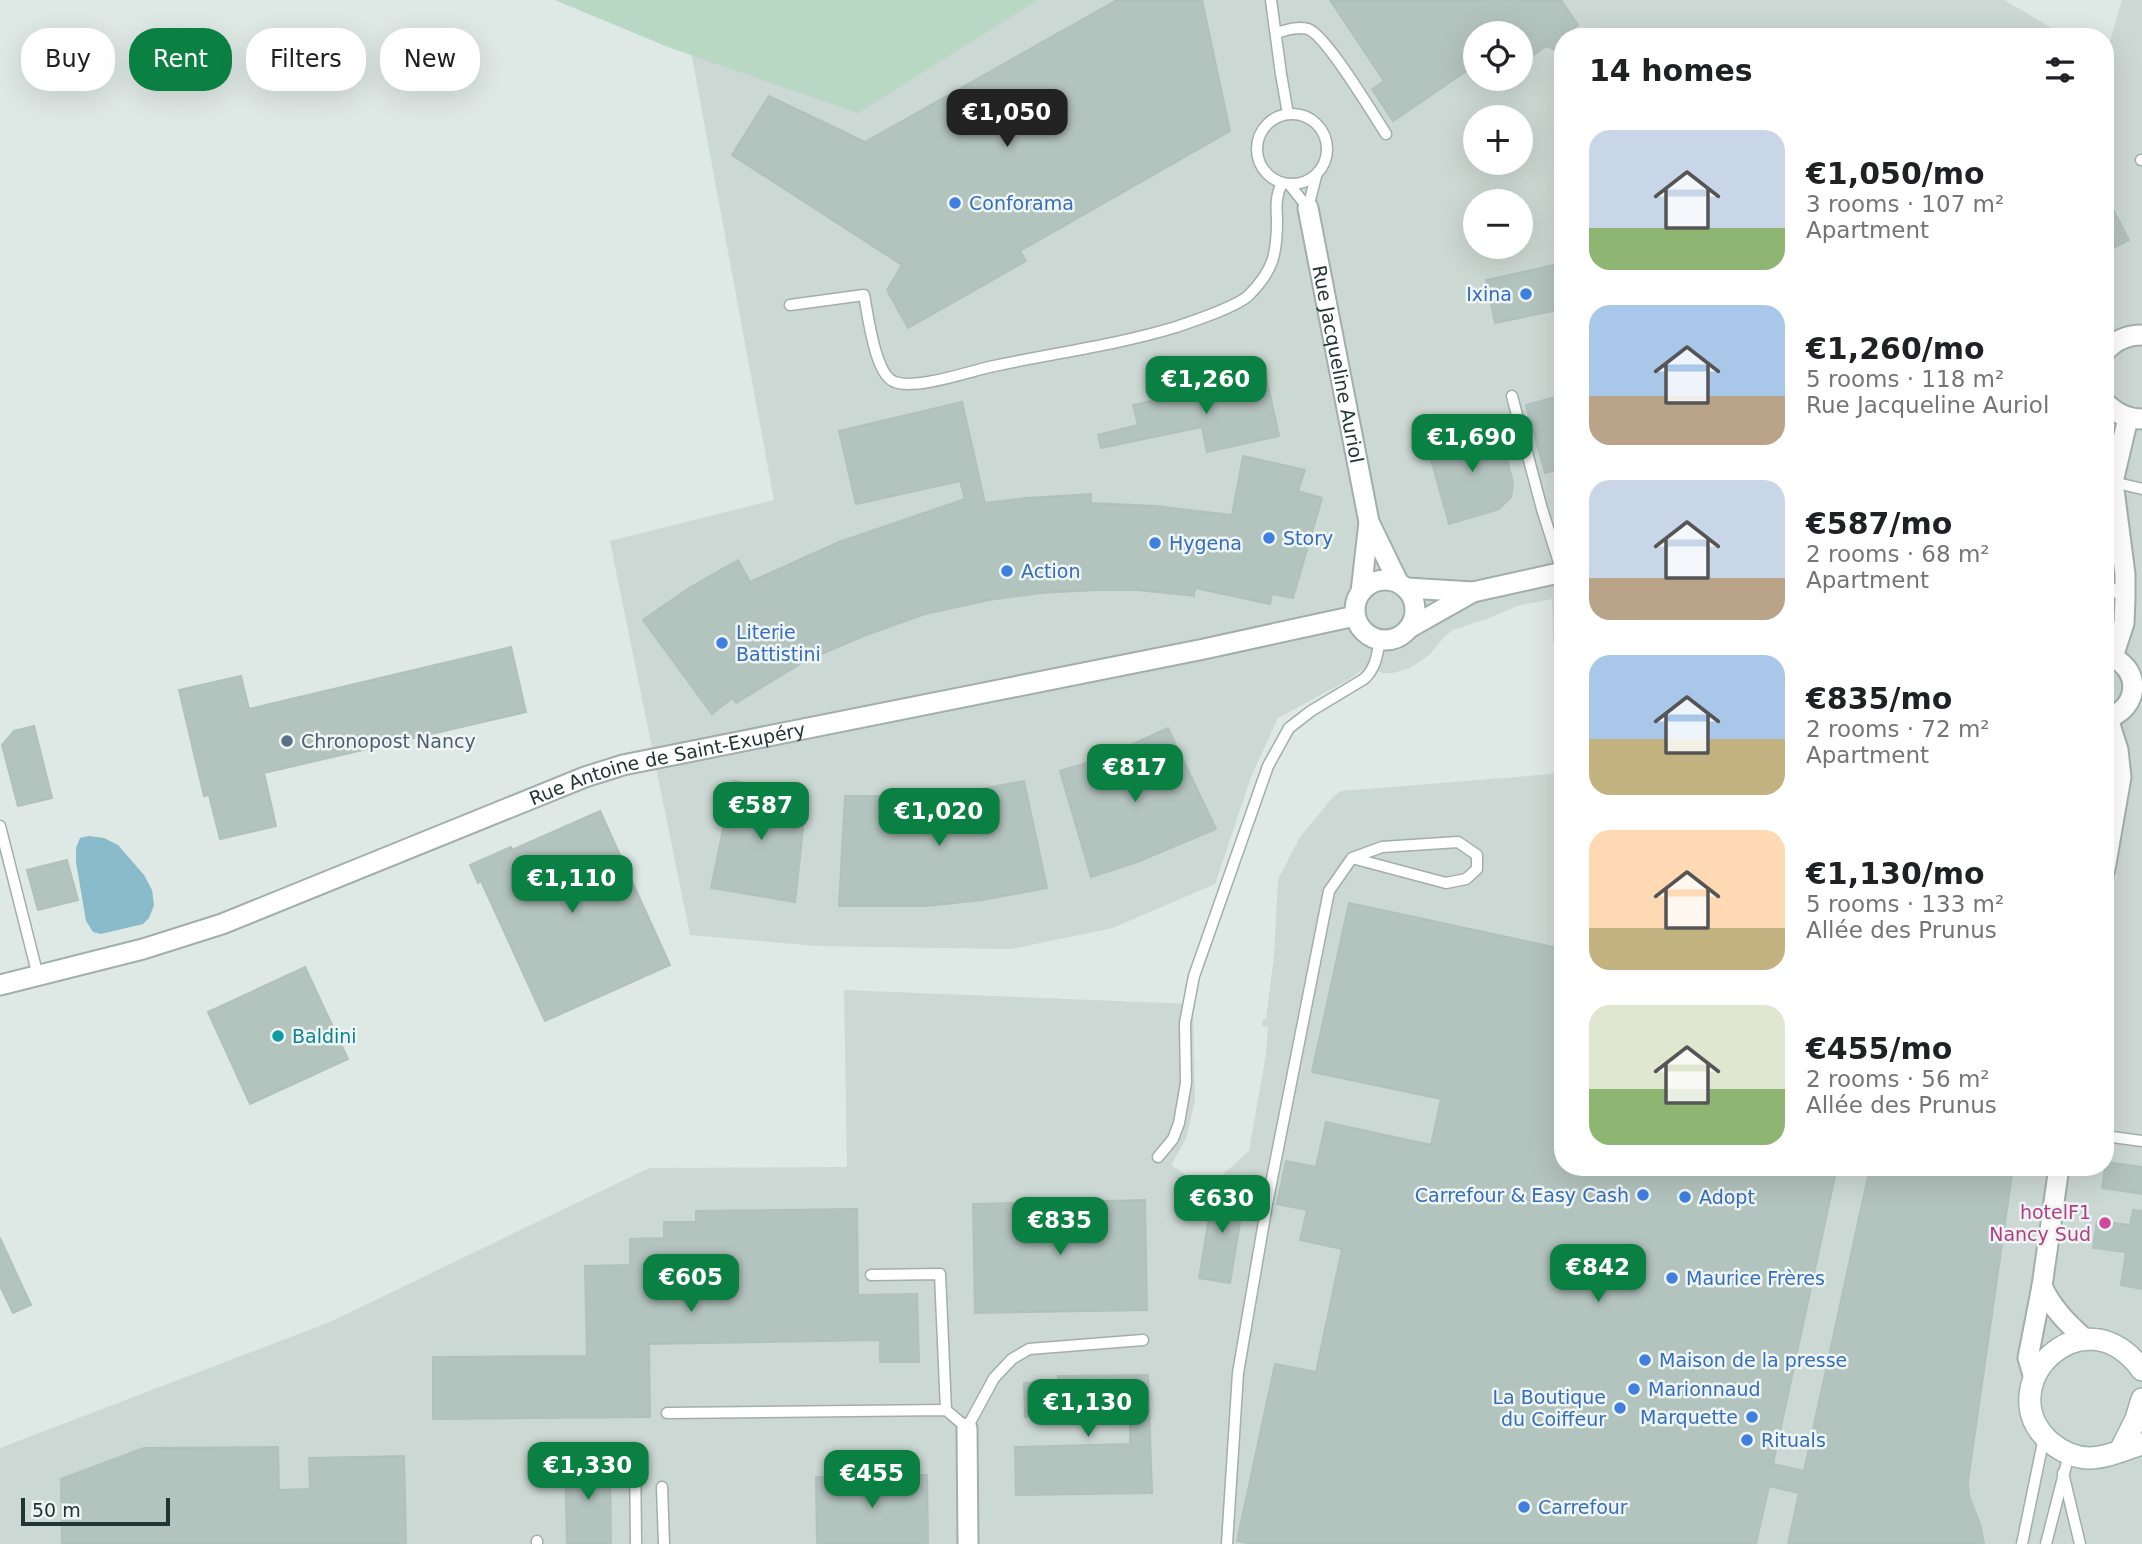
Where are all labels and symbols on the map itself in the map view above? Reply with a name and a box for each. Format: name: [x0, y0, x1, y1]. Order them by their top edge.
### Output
pin: €1,050: [950, 90, 1064, 149]
place label: Conforama: [969, 192, 1074, 214]
marker: Conforama: [947, 195, 963, 211]
street label: Rue Jacqueline Auriol: [1308, 263, 1368, 465]
place label: Ixina: [1466, 283, 1512, 305]
marker: Ixina: [1518, 286, 1534, 302]
pin: €1,260: [1149, 356, 1263, 416]
pin: €1,690: [1415, 414, 1529, 474]
place label: Story: [1283, 527, 1333, 549]
marker: Story: [1261, 530, 1277, 546]
place label: Hygena: [1169, 532, 1242, 554]
marker: Hygena: [1147, 535, 1163, 551]
place label: Action: [1021, 560, 1081, 582]
marker: Action: [999, 563, 1015, 579]
place label: Literie Battistini: [736, 621, 821, 665]
marker: Literie Battistini: [714, 635, 730, 651]
street label: Rue Antoine de Saint-Exupéry: [526, 718, 807, 809]
place label: Chronopost Nancy: [301, 730, 476, 752]
marker: Chronopost Nancy: [279, 733, 295, 749]
pin: €817: [1094, 744, 1176, 804]
pin: €587: [720, 782, 802, 842]
pin: €1,020: [882, 788, 996, 848]
pin: €1,110: [515, 856, 629, 915]
place label: Baldini: [292, 1025, 357, 1047]
marker: Baldini: [270, 1028, 286, 1044]
pin: €630: [1181, 1176, 1263, 1235]
place label: Carrefour & Easy Cash: [1415, 1184, 1629, 1206]
place label: Adopt: [1699, 1186, 1755, 1208]
marker: Carrefour & Easy Cash: [1635, 1187, 1651, 1203]
marker: Adopt: [1677, 1189, 1693, 1205]
pin: €835: [1019, 1198, 1101, 1257]
place label: hotelF1 Nancy Sud: [1989, 1201, 2091, 1245]
marker: hotelF1 Nancy Sud: [2097, 1215, 2113, 1231]
pin: €842: [1557, 1244, 1639, 1304]
pin: €605: [650, 1254, 732, 1314]
place label: Maurice Frères: [1686, 1267, 1825, 1289]
marker: Maurice Frères: [1664, 1270, 1680, 1286]
place label: Maison de la presse: [1659, 1349, 1847, 1371]
marker: Maison de la presse: [1637, 1352, 1653, 1368]
place label: Marionnaud: [1648, 1378, 1761, 1400]
pin: €1,130: [1031, 1380, 1145, 1439]
marker: Marionnaud: [1626, 1381, 1642, 1397]
place label: La Boutique du Coiffeur: [1493, 1386, 1606, 1430]
marker: La Boutique du Coiffeur: [1612, 1400, 1628, 1416]
place label: Marquette: [1640, 1406, 1738, 1428]
marker: Marquette: [1744, 1409, 1760, 1425]
place label: Rituals: [1761, 1429, 1826, 1451]
marker: Rituals: [1739, 1432, 1755, 1448]
pin: €1,330: [531, 1442, 645, 1502]
pin: €455: [831, 1450, 913, 1510]
scale bar: [21, 1495, 170, 1527]
place label: Carrefour: [1538, 1496, 1628, 1518]
marker: Carrefour: [1516, 1499, 1532, 1515]

